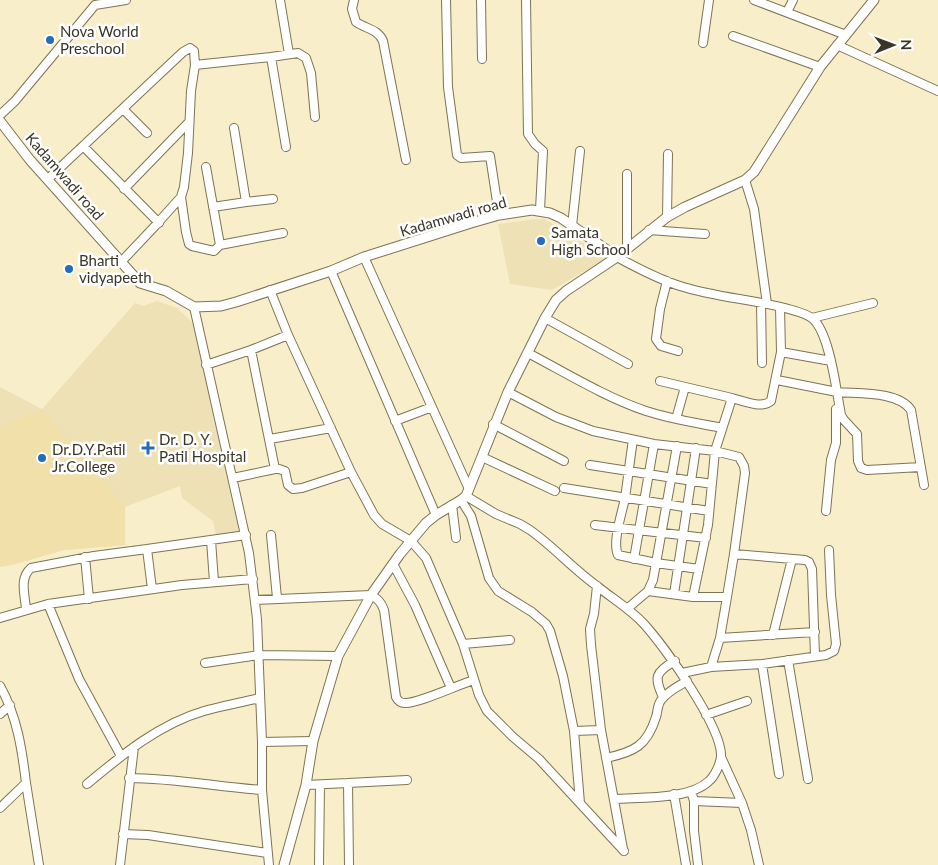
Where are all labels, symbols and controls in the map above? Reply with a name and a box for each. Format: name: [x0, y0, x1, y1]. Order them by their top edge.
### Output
north arrow: [868, 20, 918, 70]
place label: Nova World Preschool: [60, 22, 139, 57]
marker: Nova World Preschool: [44, 34, 56, 46]
text: N: [898, 39, 915, 50]
street label: Kadamwadi road: [22, 129, 108, 223]
street label: Kadamwadi road: [398, 192, 508, 240]
place label: Samata High School: [551, 223, 630, 258]
marker: Samata High School: [535, 235, 547, 247]
place label: Bharti vidyapeeth: [79, 251, 152, 286]
marker: Bharti vidyapeeth: [63, 263, 75, 275]
place label: Dr. D. Y. Patil Hospital: [159, 430, 246, 465]
place label: Dr.D.Y.Patil Jr.College: [52, 440, 126, 475]
marker: Dr. D. Y. Patil Hospital: [141, 441, 155, 455]
marker: Dr.D.Y.Patil Jr.College: [36, 452, 48, 464]

